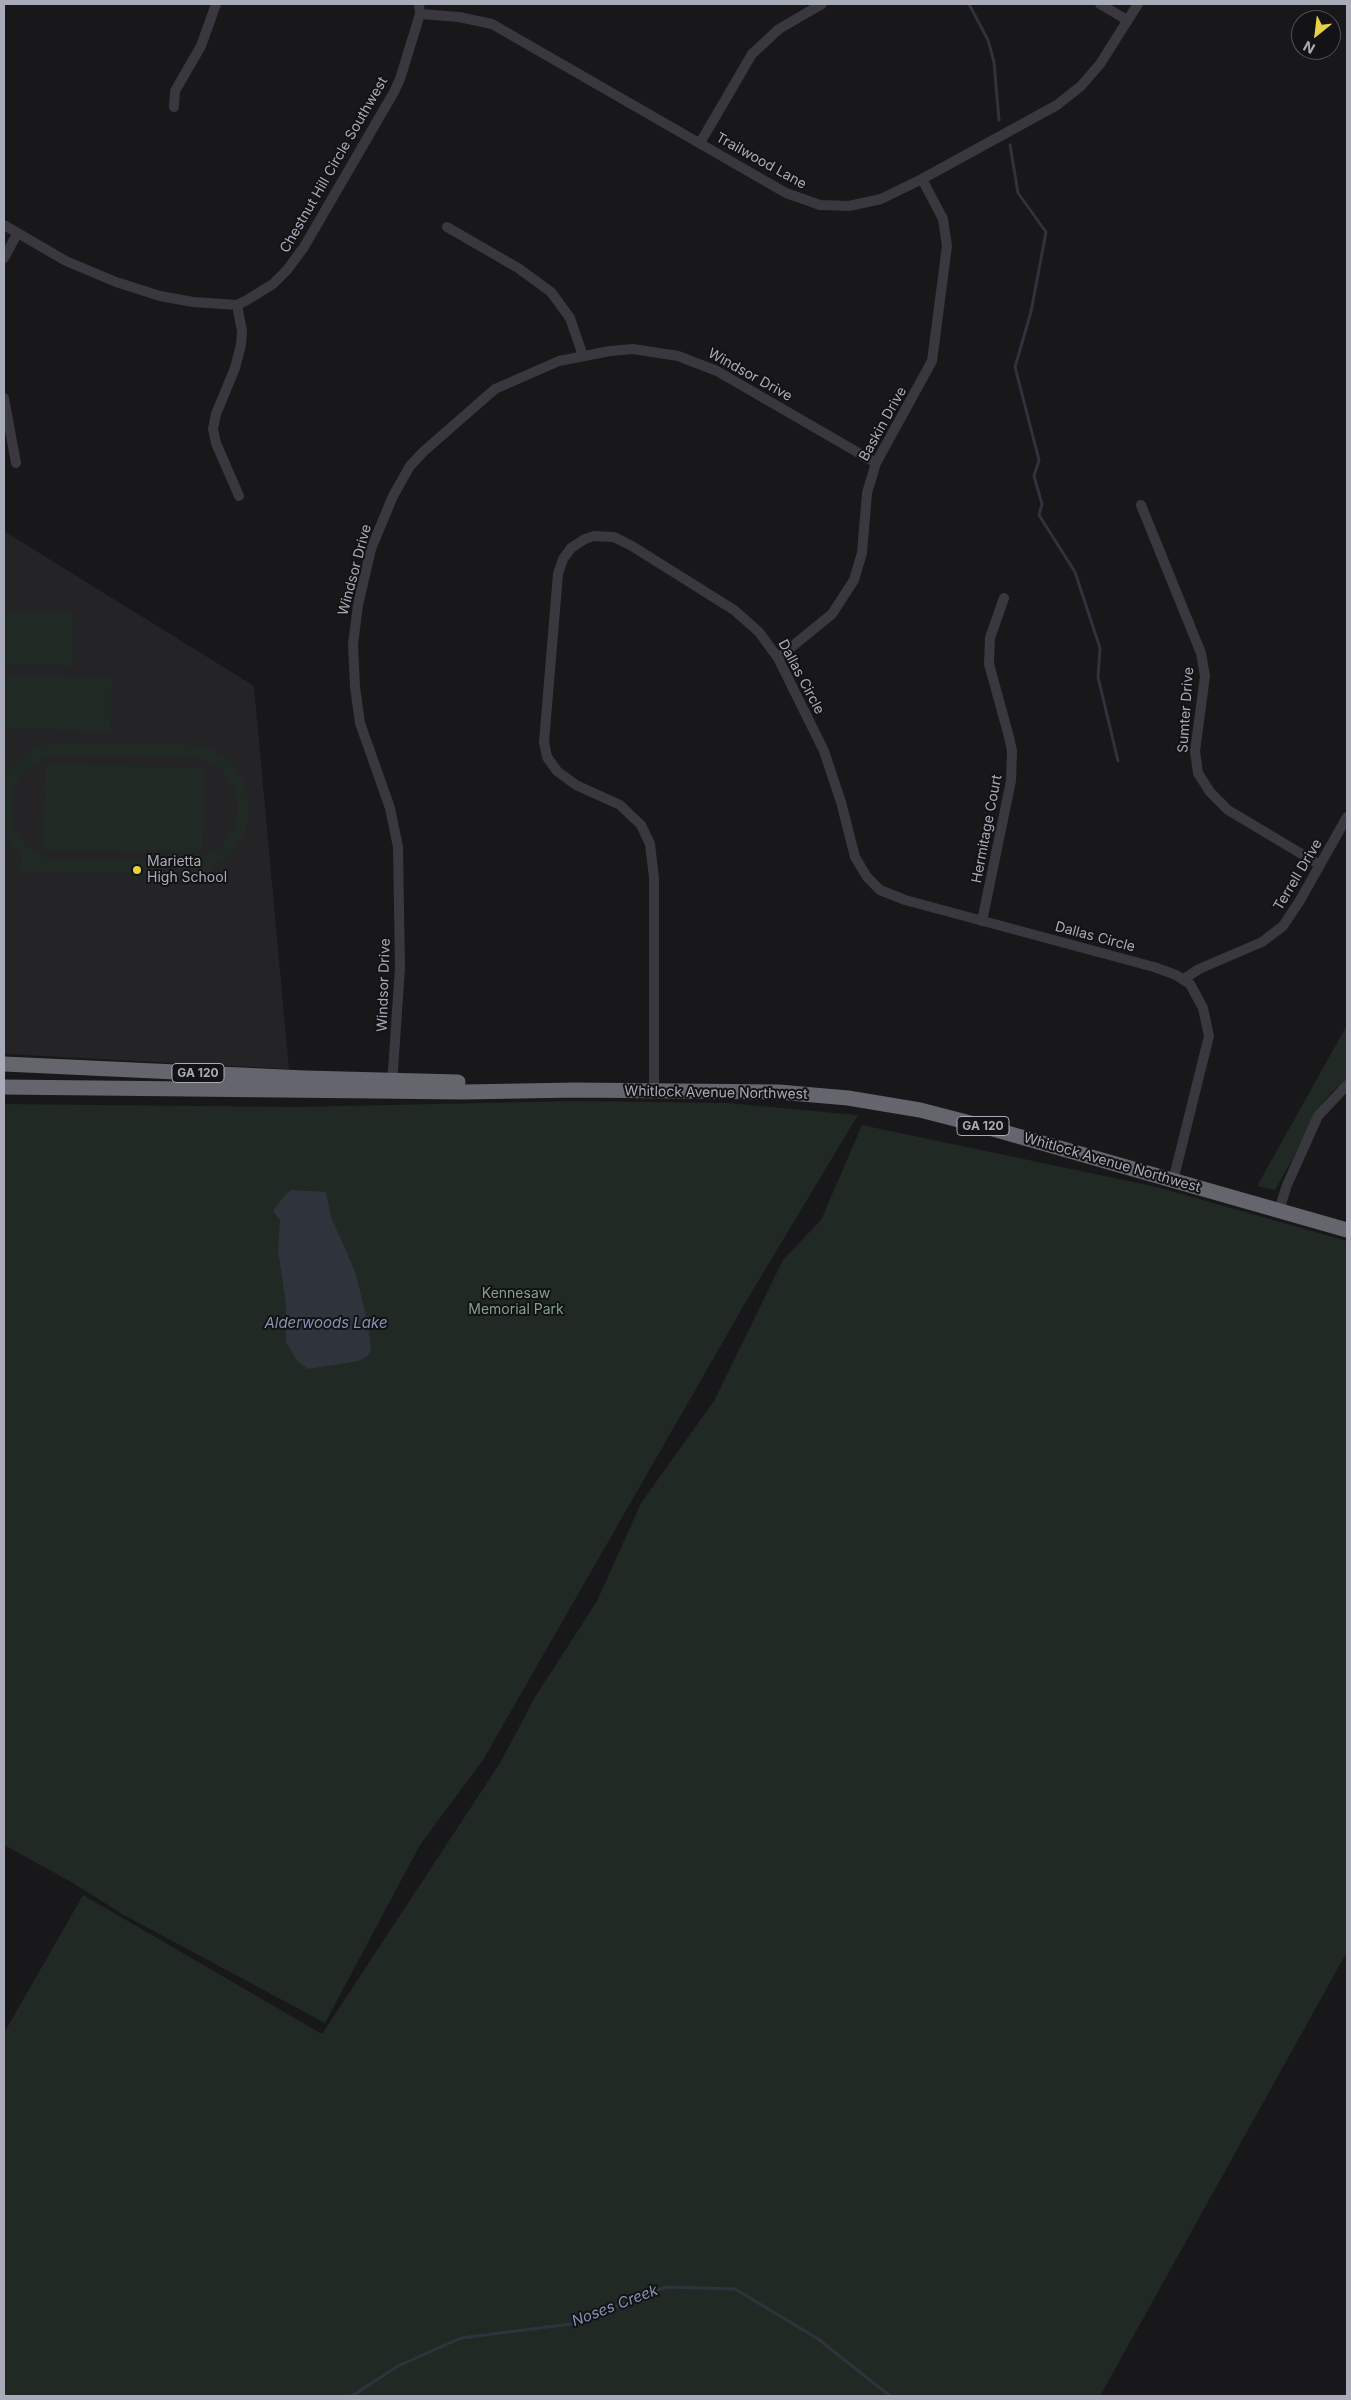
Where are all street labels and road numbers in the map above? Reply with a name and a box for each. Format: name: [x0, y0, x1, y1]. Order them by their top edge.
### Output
street label: Chestnut Hill Circle Southwest: [277, 74, 391, 256]
street label: Trailwood Lane: [713, 129, 809, 193]
street label: Windsor Drive: [705, 345, 795, 405]
street label: Baskin Drive: [856, 384, 910, 464]
street label: Windsor Drive: [335, 523, 375, 617]
street label: Dallas Circle: [774, 637, 828, 717]
street label: Sumter Drive: [1175, 666, 1197, 754]
street label: Hermitage Court: [968, 773, 1006, 885]
street label: Terrell Drive: [1270, 836, 1326, 914]
street label: Dallas Circle: [1053, 918, 1137, 956]
street label: Windsor Drive: [374, 938, 394, 1032]
road number: GA 120: [172, 1064, 224, 1082]
street label: Whitlock Avenue Northwest: [624, 1083, 808, 1103]
road number: GA 120: [957, 1116, 1009, 1136]
street label: Whitlock Avenue Northwest: [1022, 1130, 1202, 1196]

